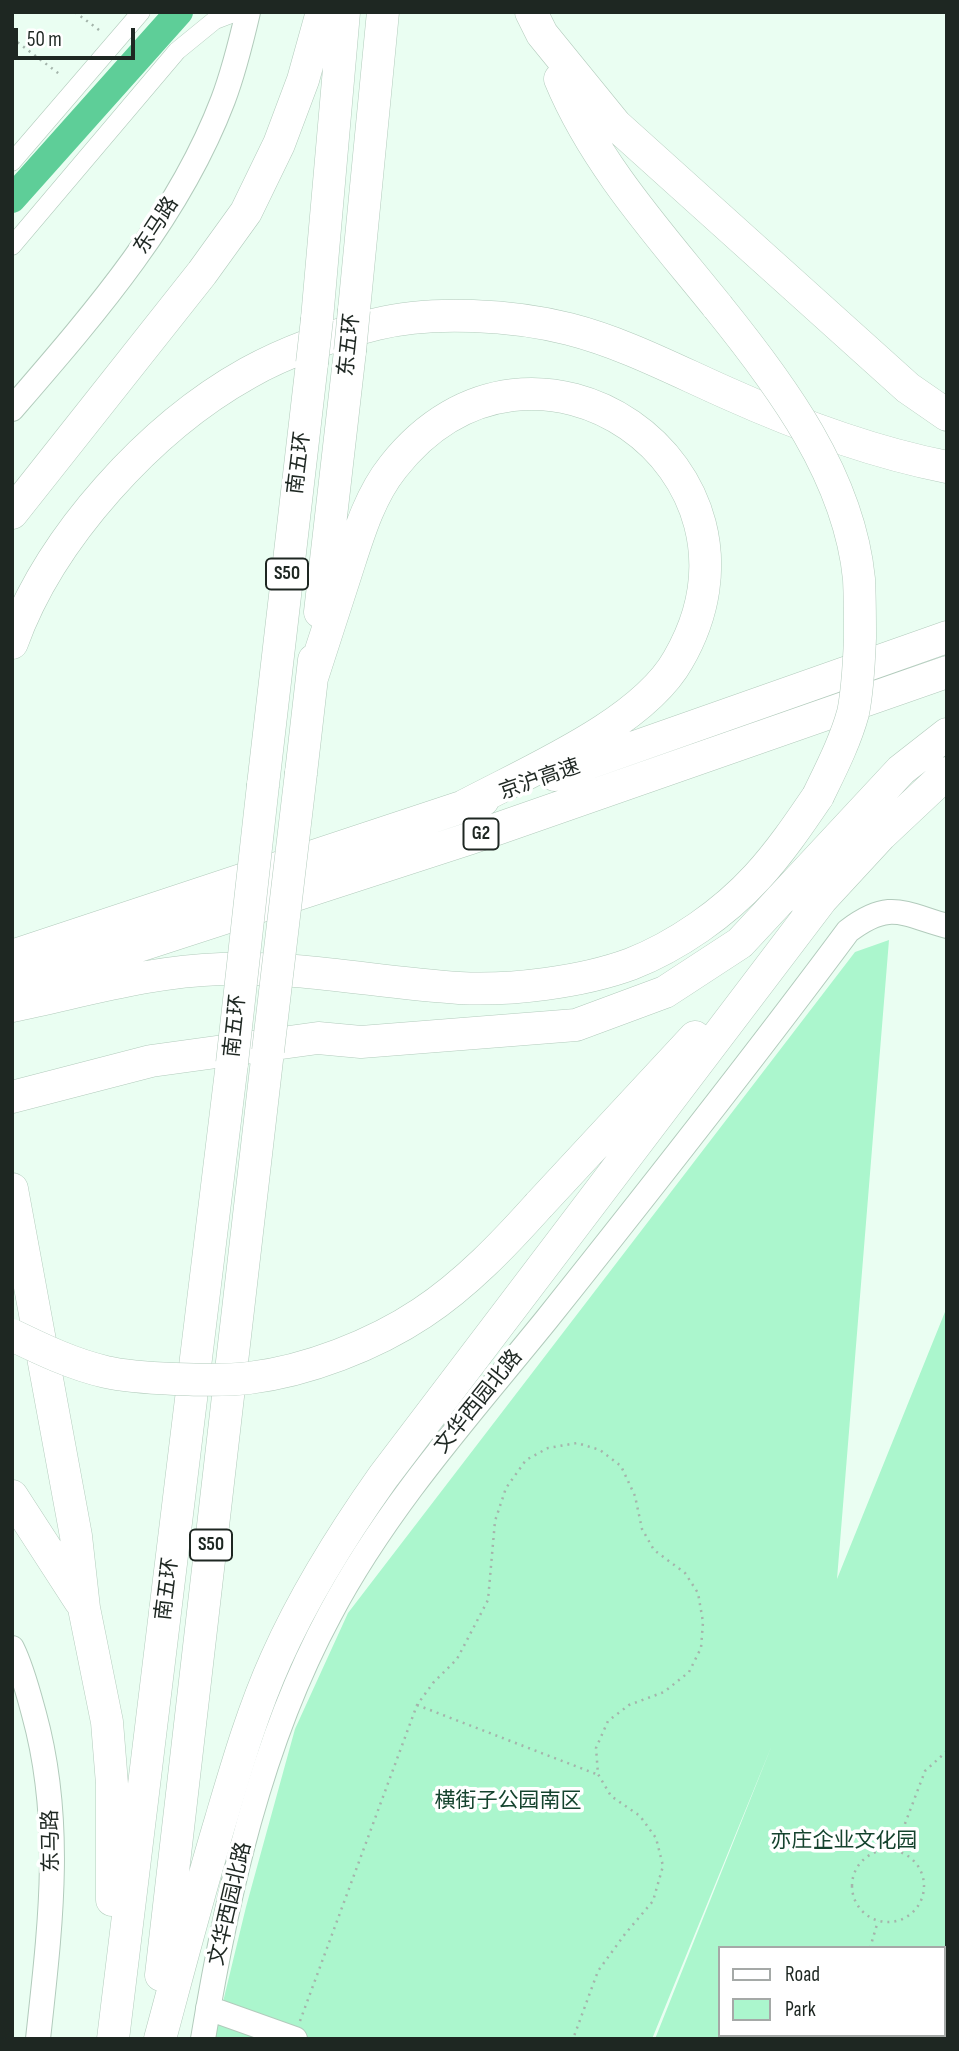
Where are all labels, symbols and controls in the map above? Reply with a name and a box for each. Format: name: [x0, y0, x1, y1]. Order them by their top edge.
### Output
scale bar: [18, 14, 138, 58]
text: 50 m: [27, 27, 62, 52]
street label: 东马路: [129, 193, 185, 259]
street label: 东五环: [334, 312, 366, 378]
street label: 南五环: [284, 430, 316, 496]
road number: S50: [266, 558, 308, 590]
street label: 京沪高速: [496, 754, 584, 806]
road number: G2: [463, 818, 498, 849]
street label: 南五环: [220, 993, 252, 1059]
street label: 文华西园北路: [430, 1345, 528, 1459]
road number: S50: [190, 1530, 232, 1560]
street label: 南五环: [152, 1556, 184, 1622]
park label: 横街子公园南区: [435, 1789, 581, 1815]
street label: 东马路: [39, 1809, 65, 1873]
park label: 亦庄企业文化园: [771, 1829, 917, 1855]
street label: 文华西园北路: [205, 1840, 257, 1968]
legend: [718, 1946, 945, 2037]
text: Road: [785, 1962, 820, 1987]
text: Park: [785, 1997, 816, 2022]

